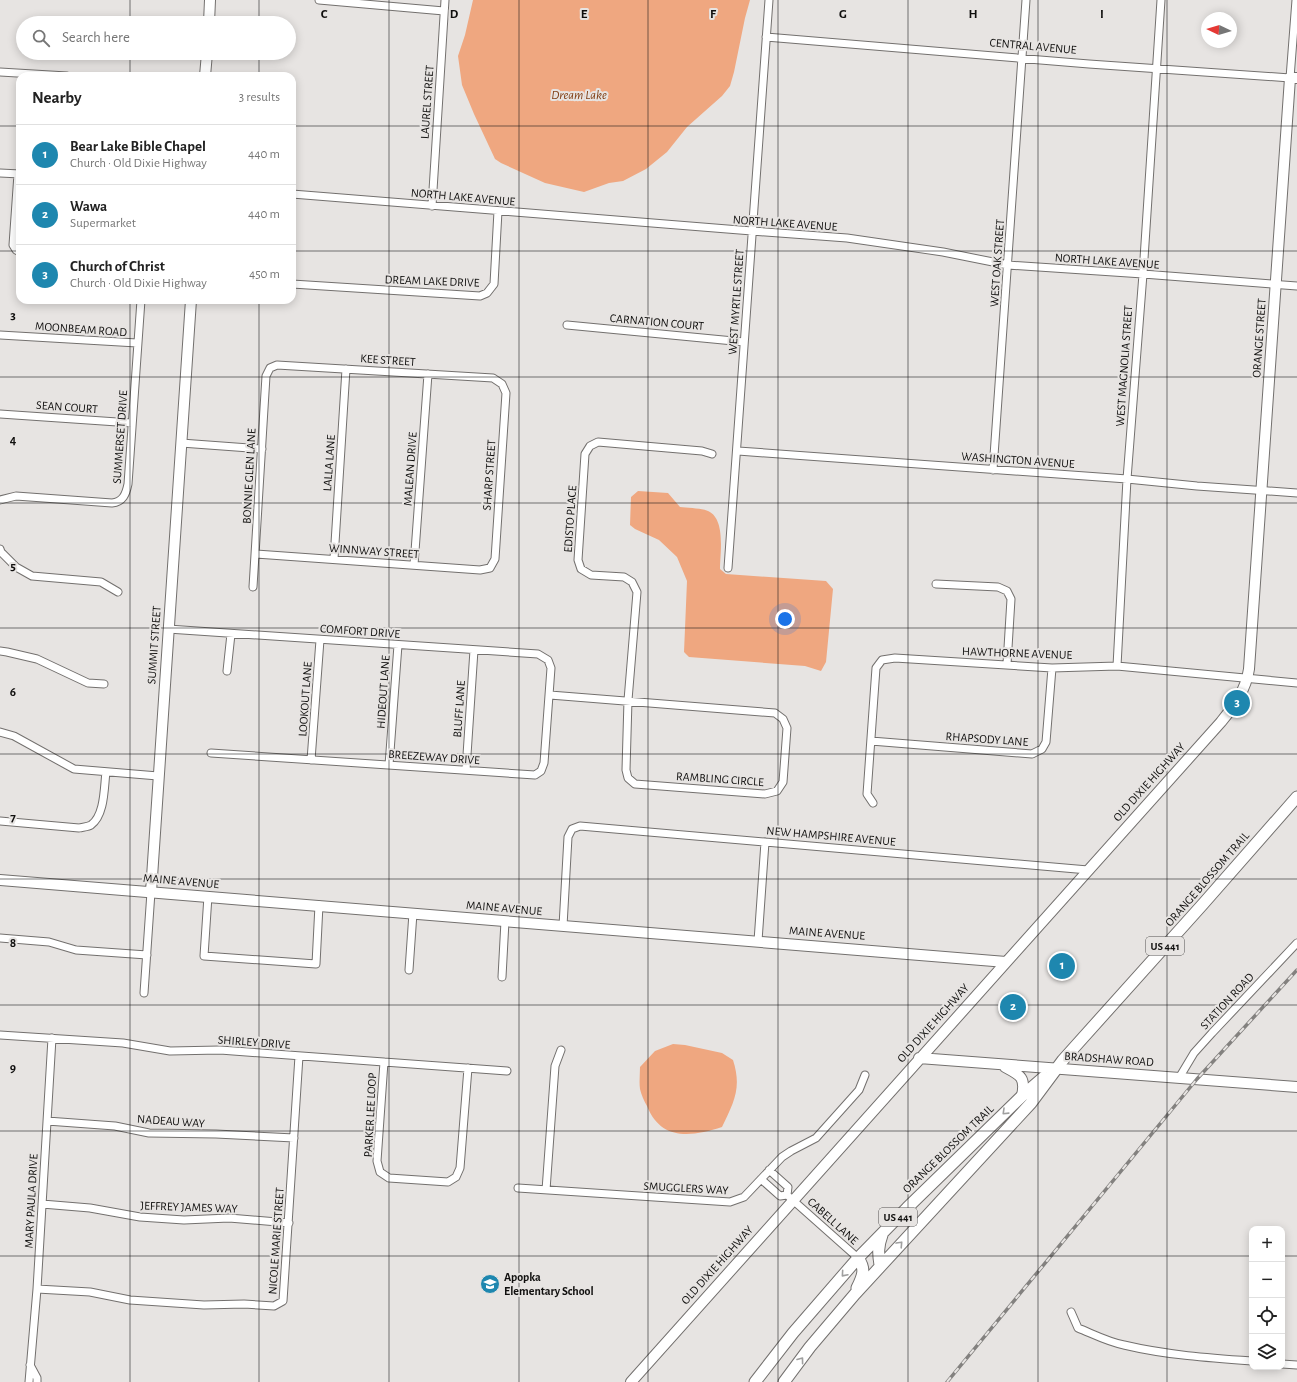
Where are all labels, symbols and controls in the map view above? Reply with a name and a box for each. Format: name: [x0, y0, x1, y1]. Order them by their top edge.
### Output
text: C: [321, 8, 328, 21]
text: D: [450, 8, 459, 21]
text: E: [581, 8, 588, 21]
text: F: [710, 8, 717, 21]
text: G: [839, 8, 847, 21]
text: H: [968, 8, 978, 21]
text: I: [1100, 8, 1104, 21]
north arrow: [1201, 12, 1237, 48]
search box: [16, 16, 296, 60]
icon: search: [30, 27, 52, 49]
text: Search here: [62, 30, 130, 45]
street label: CENTRAL AVENUE: [989, 36, 1077, 56]
street label: LAUREL STREET: [418, 65, 436, 139]
text: Nearby: [32, 89, 82, 106]
water label: Dream Lake: [551, 89, 607, 102]
text: 3 results: [239, 91, 280, 104]
text: Bear Lake Bible Chapel: [70, 139, 206, 154]
text: 1: [43, 148, 47, 161]
text: 440 m: [248, 148, 280, 161]
text: Church · Old Dixie Highway: [70, 157, 207, 170]
street label: NORTH LAKE AVENUE: [410, 186, 516, 208]
text: Wawa: [70, 199, 107, 214]
text: 2: [42, 208, 48, 221]
text: 440 m: [248, 208, 280, 221]
street label: NORTH LAKE AVENUE: [732, 213, 838, 233]
text: Supermarket: [70, 217, 136, 230]
street label: WEST OAK STREET: [988, 218, 1006, 307]
street label: WEST MYRTLE STREET: [726, 249, 746, 355]
street label: NORTH LAKE AVENUE: [1054, 251, 1160, 271]
text: Church of Christ: [70, 259, 165, 274]
text: 3: [42, 268, 48, 281]
text: 450 m: [249, 268, 280, 281]
street label: DREAM LAKE DRIVE: [384, 273, 480, 289]
text: Church · Old Dixie Highway: [70, 277, 207, 290]
street label: ORANGE STREET: [1250, 298, 1268, 378]
street label: WEST MAGNOLIA STREET: [1114, 305, 1134, 427]
text: 3: [10, 309, 16, 322]
street label: CARNATION COURT: [609, 312, 705, 332]
street label: MOONBEAM ROAD: [35, 320, 128, 338]
street label: KEE STREET: [360, 352, 416, 368]
street label: SUMMERSET DRIVE: [111, 390, 129, 484]
street label: SEAN COURT: [36, 399, 98, 415]
street label: BONNIE GLEN LANE: [241, 428, 258, 524]
street label: MALEAN DRIVE: [401, 431, 419, 506]
text: 4: [10, 434, 17, 447]
street label: LALLA LANE: [321, 434, 337, 492]
street label: SHARP STREET: [481, 439, 497, 511]
street label: WASHINGTON AVENUE: [961, 450, 1075, 470]
street label: EDISTO PLACE: [562, 485, 578, 553]
street label: WINNWAY STREET: [328, 542, 420, 560]
text: 5: [10, 560, 16, 573]
street label: SUMMIT STREET: [145, 605, 163, 685]
your location: [775, 609, 795, 629]
street label: COMFORT DRIVE: [320, 622, 401, 640]
street label: HAWTHORNE AVENUE: [962, 645, 1073, 661]
street label: HIDEOUT LANE: [374, 655, 392, 729]
street label: LOOKOUT LANE: [296, 661, 314, 737]
street label: BLUFF LANE: [451, 680, 467, 738]
text: 6: [10, 686, 16, 699]
pin: 3: [1224, 688, 1250, 718]
street label: RHAPSODY LANE: [945, 730, 1029, 748]
street label: OLD DIXIE HIGHWAY: [1111, 740, 1188, 824]
street label: BREEZEWAY DRIVE: [388, 748, 480, 766]
street label: RAMBLING CIRCLE: [676, 770, 764, 788]
text: 7: [10, 811, 16, 824]
street label: NEW HAMPSHIRE AVENUE: [766, 824, 896, 848]
street label: ORANGE BLOSSOM TRAIL: [1163, 829, 1251, 929]
street label: MAINE AVENUE: [142, 872, 220, 890]
street label: MAINE AVENUE: [465, 899, 543, 917]
street label: MAINE AVENUE: [789, 924, 866, 942]
text: 8: [10, 937, 16, 950]
road number: US 441: [1146, 937, 1184, 955]
pin: 1: [1049, 951, 1075, 981]
street label: STATION ROAD: [1198, 970, 1256, 1032]
street label: OLD DIXIE HIGHWAY: [895, 981, 972, 1065]
pin: 2: [1000, 992, 1026, 1022]
street label: SHIRLEY DRIVE: [217, 1033, 291, 1051]
street label: BRADSHAW ROAD: [1064, 1050, 1154, 1068]
text: 9: [10, 1062, 16, 1075]
street label: PARKER LEE LOOP: [362, 1072, 378, 1158]
street label: ORANGE BLOSSOM TRAIL: [900, 1103, 996, 1195]
one-way arrow: [1002, 1107, 1010, 1115]
street label: NADEAU WAY: [137, 1113, 206, 1129]
street label: MARY PAULA DRIVE: [23, 1153, 39, 1249]
street label: SMUGGLERS WAY: [643, 1180, 730, 1196]
street label: NICOLE MARIE STREET: [266, 1187, 286, 1295]
street label: CABELL LANE: [805, 1195, 861, 1247]
street label: JEFFREY JAMES WAY: [140, 1199, 239, 1215]
road number: US 441: [879, 1208, 917, 1226]
street label: OLD DIXIE HIGHWAY: [679, 1223, 756, 1307]
map controls: [1249, 1226, 1285, 1370]
button: +: [1249, 1226, 1285, 1262]
one-way arrow: [895, 1241, 902, 1249]
button: −: [1249, 1262, 1285, 1298]
one-way arrow: [842, 1269, 849, 1276]
place label: Apopka Elementary School: [504, 1271, 594, 1298]
school or university icon: Apopka Elementary School: [479, 1273, 501, 1295]
button: locate: [1249, 1298, 1285, 1334]
button: layers: [1249, 1334, 1285, 1370]
one-way arrow: [796, 1357, 803, 1364]

